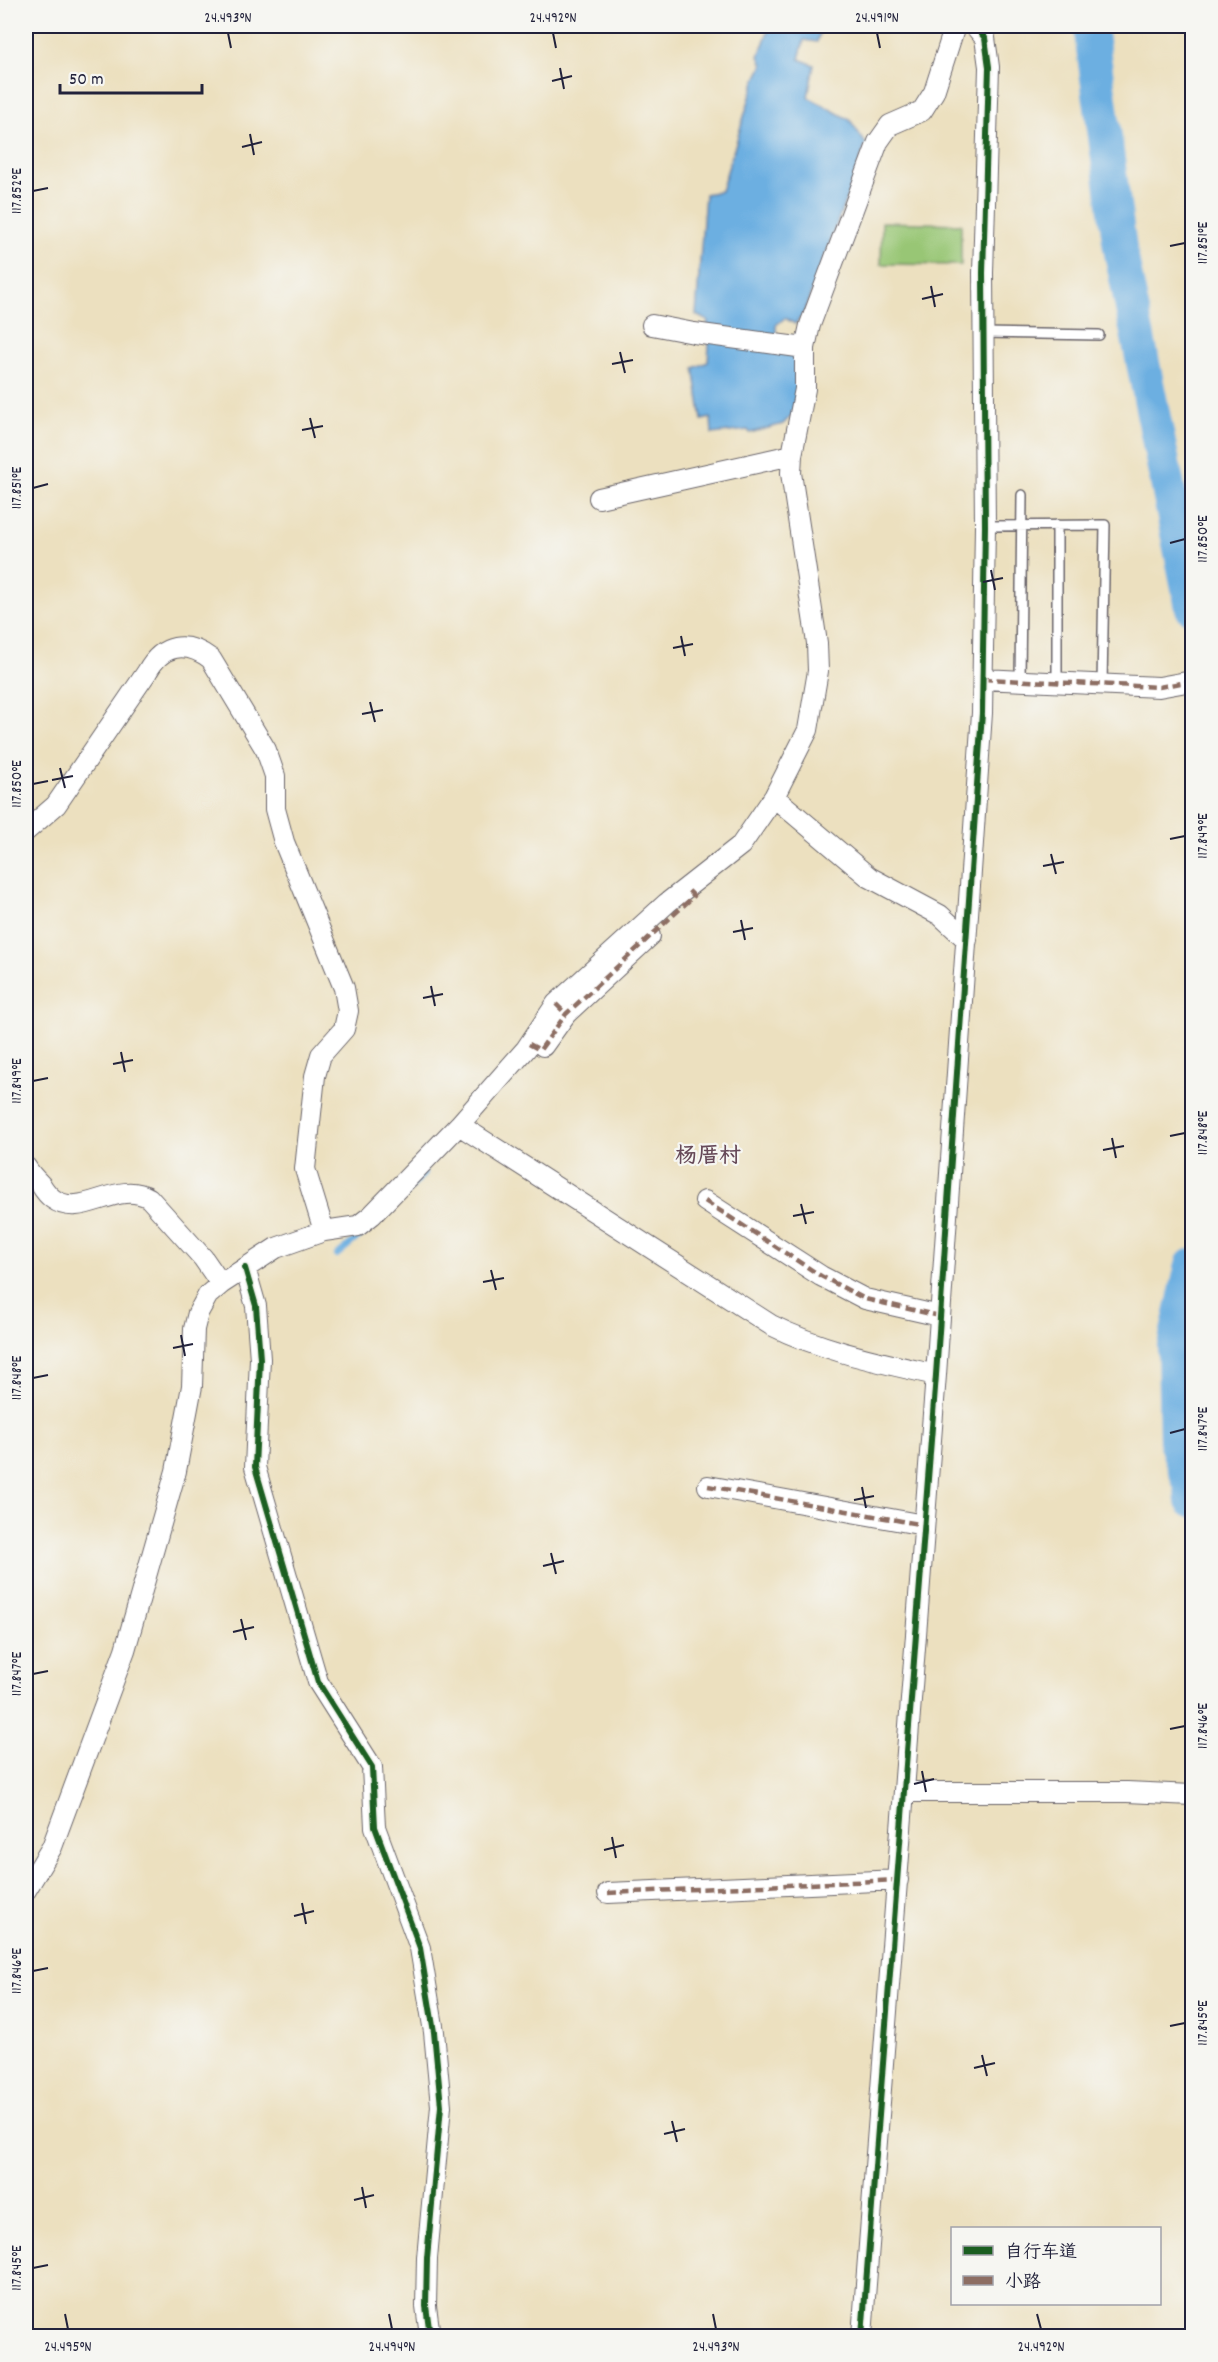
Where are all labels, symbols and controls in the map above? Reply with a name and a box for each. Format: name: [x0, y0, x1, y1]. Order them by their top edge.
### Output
text: 24.493°N: [204, 8, 252, 30]
text: 24.492°N: [529, 8, 577, 30]
text: 24.491°N: [855, 8, 899, 30]
scale bar: [60, 57, 202, 95]
text: 50 m: [69, 68, 104, 93]
text: 117.852°E: [7, 168, 29, 214]
text: 117.851°E: [1193, 221, 1215, 264]
text: 117.851°E: [7, 466, 29, 509]
text: 117.850°E: [1193, 515, 1215, 563]
text: 117.850°E: [7, 760, 29, 808]
text: 117.849°E: [1193, 813, 1215, 859]
text: 117.849°E: [7, 1058, 29, 1104]
text: 117.848°E: [1193, 1110, 1215, 1155]
district label: 杨厝村: [675, 1142, 741, 1173]
text: 117.848°E: [7, 1355, 29, 1400]
text: 117.847°E: [1193, 1407, 1215, 1451]
text: 117.847°E: [7, 1652, 29, 1696]
text: 117.846°E: [1193, 1703, 1215, 1749]
text: 117.846°E: [7, 1948, 29, 1994]
text: 117.845°E: [1193, 2000, 1215, 2046]
legend: [951, 2227, 1161, 2305]
text: 自行车道: [1005, 2241, 1077, 2266]
text: 117.845°E: [7, 2245, 29, 2291]
text: 小路: [1005, 2271, 1041, 2296]
text: 24.495°N: [44, 2337, 92, 2359]
text: 24.494°N: [369, 2337, 415, 2359]
text: 24.493°N: [692, 2337, 740, 2359]
text: 24.492°N: [1017, 2337, 1065, 2359]

